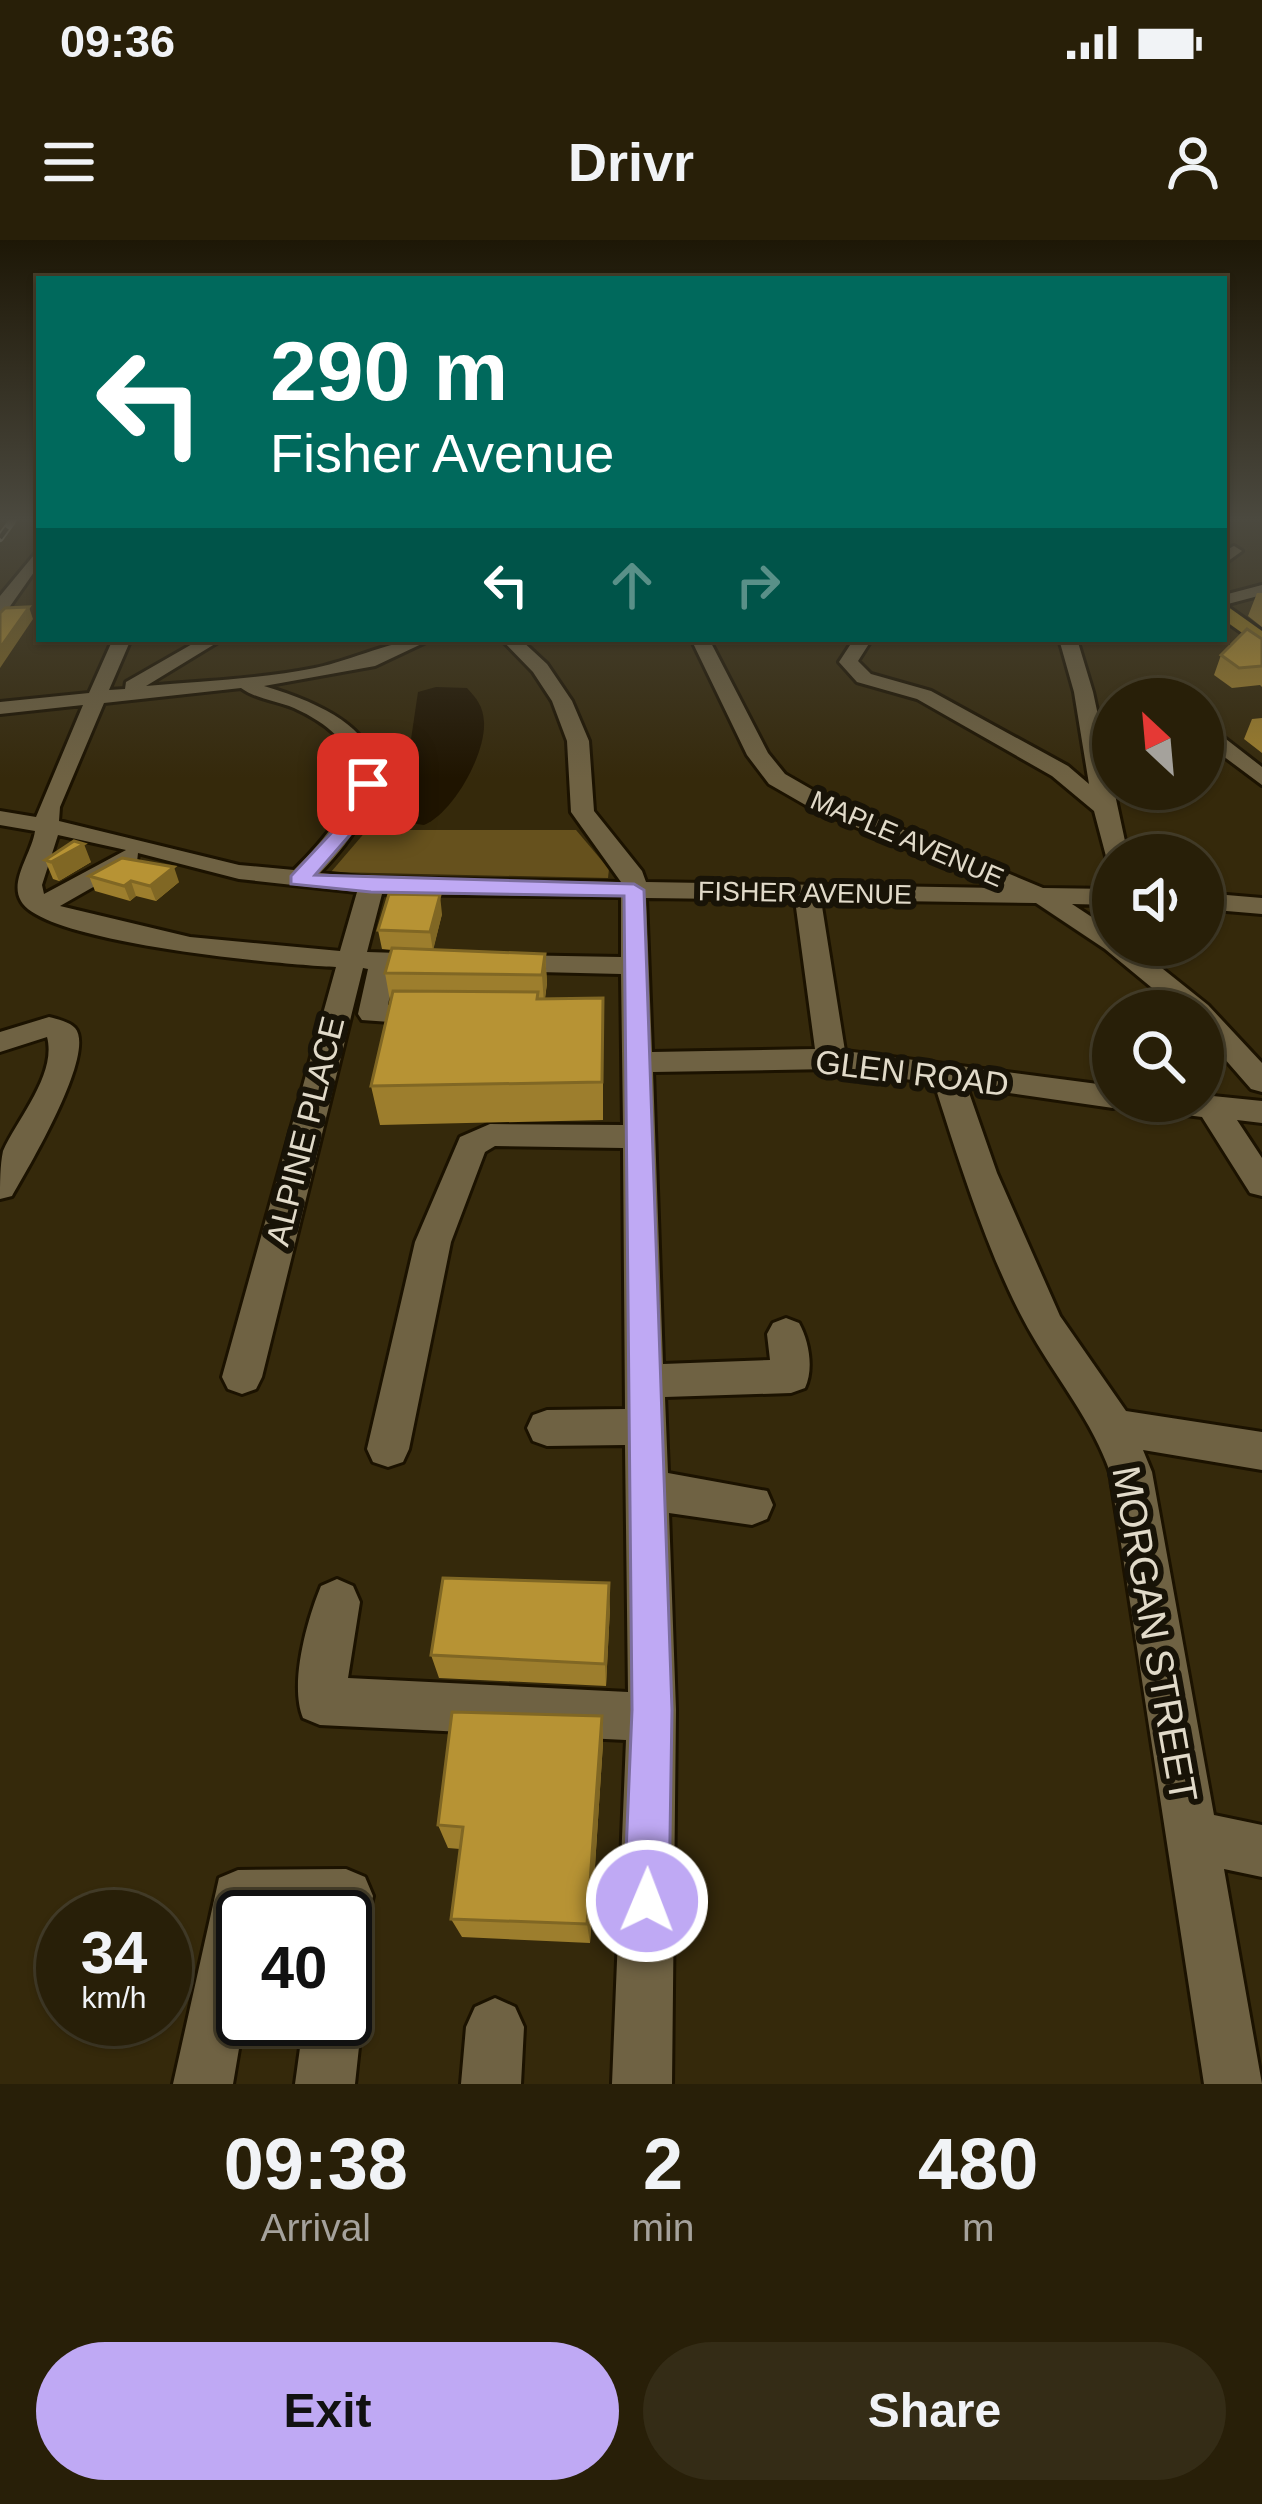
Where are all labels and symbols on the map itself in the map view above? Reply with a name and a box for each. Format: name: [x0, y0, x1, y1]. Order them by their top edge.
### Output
north arrow: [1092, 678, 1224, 810]
pin: [317, 733, 419, 835]
street label: MAPLE AVENUE: [806, 785, 1008, 893]
street label: FISHER AVENUE: [698, 876, 912, 910]
street label: ALPINE PLACE: [259, 1013, 351, 1249]
street label: GLEN ROAD: [813, 1043, 1011, 1103]
street label: MORGAN STREET: [1104, 1463, 1206, 1805]
position arrow: [584, 1838, 710, 1964]
speed limit sign: 40: [216, 1890, 372, 2046]

